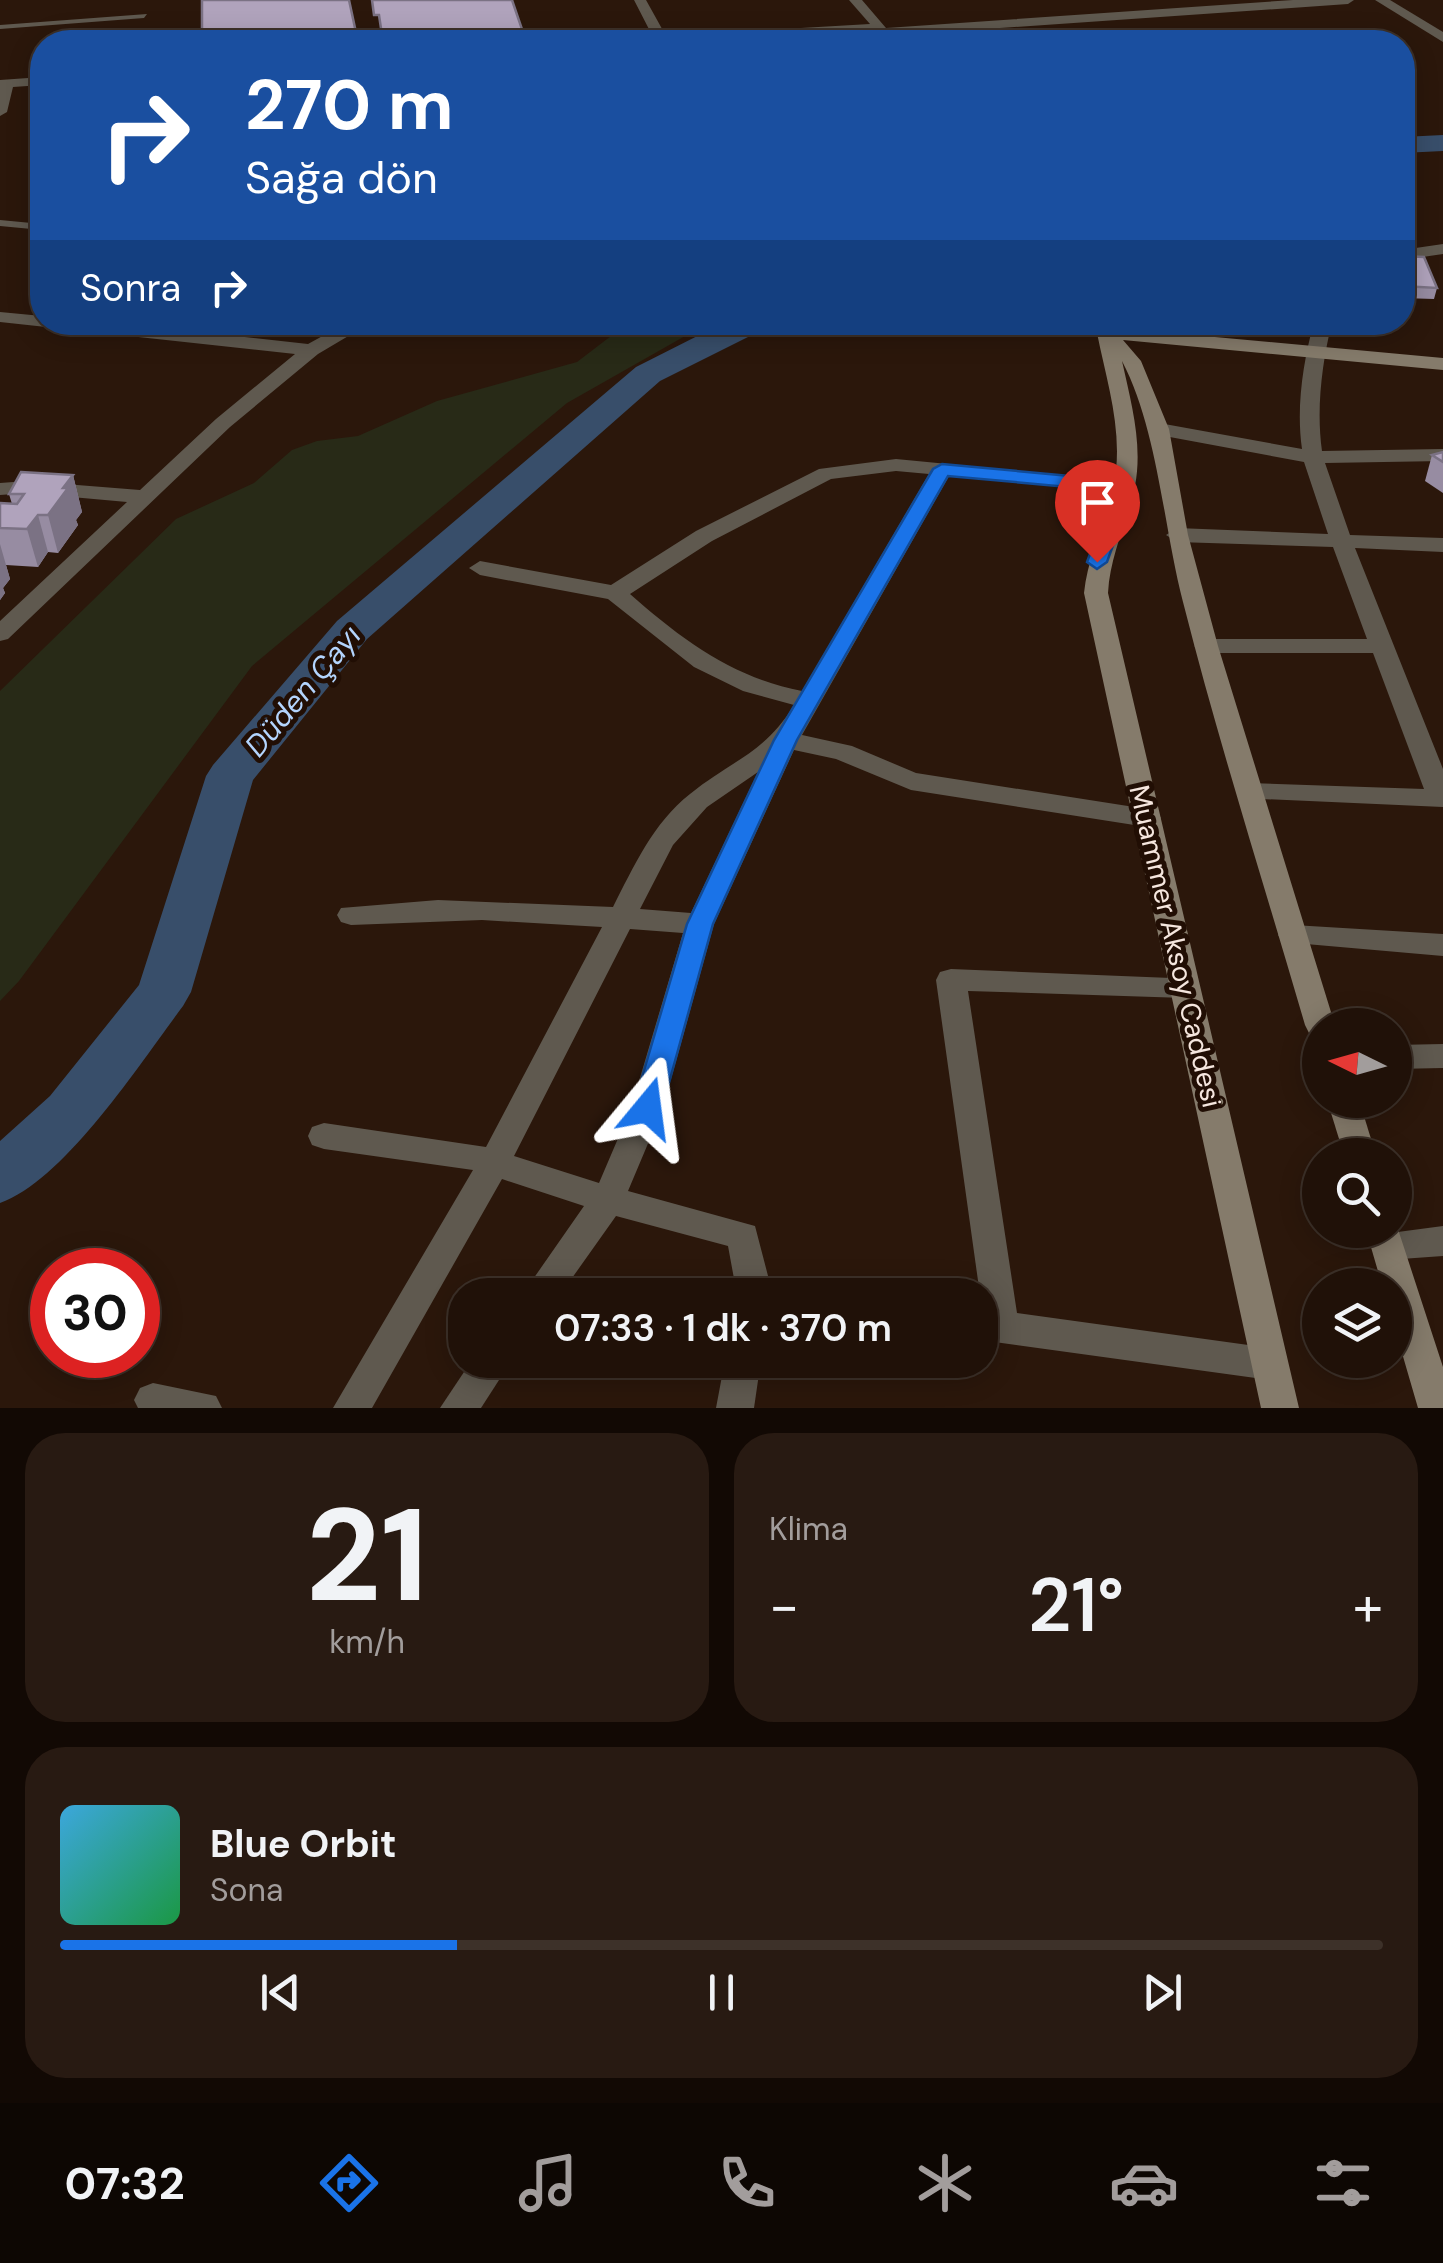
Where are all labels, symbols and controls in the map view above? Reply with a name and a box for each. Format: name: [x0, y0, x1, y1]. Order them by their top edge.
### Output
text: 270 m: [245, 60, 454, 151]
icon: right: [80, 70, 210, 200]
text: Sağa dön: [245, 148, 438, 207]
icon: right: [201, 260, 256, 315]
text: Sonra: [80, 263, 181, 313]
pin: [1055, 460, 1140, 563]
icon: arrive: [1070, 475, 1125, 530]
water label: Düden Çayı: [236, 617, 369, 765]
street label: Muammer Aksoy Caddesi: [1120, 781, 1231, 1111]
north arrow: [1302, 1008, 1412, 1118]
map controls: [1302, 1008, 1412, 1378]
position arrow: [596, 1056, 700, 1160]
button: search: [1302, 1138, 1412, 1248]
speed limit sign: 30: [30, 1248, 160, 1378]
button: layers: [1302, 1268, 1412, 1378]
text: 07:33 · 1 dk · 370 m: [554, 1303, 892, 1353]
text: 21: [306, 1471, 428, 1640]
text: Klima: [769, 1508, 848, 1550]
text: 21°: [1028, 1557, 1124, 1654]
text: −: [769, 1570, 799, 1642]
text: +: [1353, 1570, 1383, 1642]
text: km/h: [329, 1621, 405, 1663]
text: Blue Orbit: [210, 1819, 396, 1869]
text: Sona: [210, 1869, 283, 1911]
icon: previous: [253, 1965, 308, 2020]
icon: pause: [694, 1965, 749, 2020]
icon: next: [1135, 1965, 1190, 2020]
icon: directions: [314, 2148, 384, 2218]
icon: music: [513, 2148, 583, 2218]
icon: phone: [712, 2148, 782, 2218]
icon: climate: [910, 2148, 980, 2218]
icon: car: [1109, 2148, 1179, 2218]
icon: filters: [1308, 2148, 1378, 2218]
text: 07:32: [64, 2154, 185, 2213]

